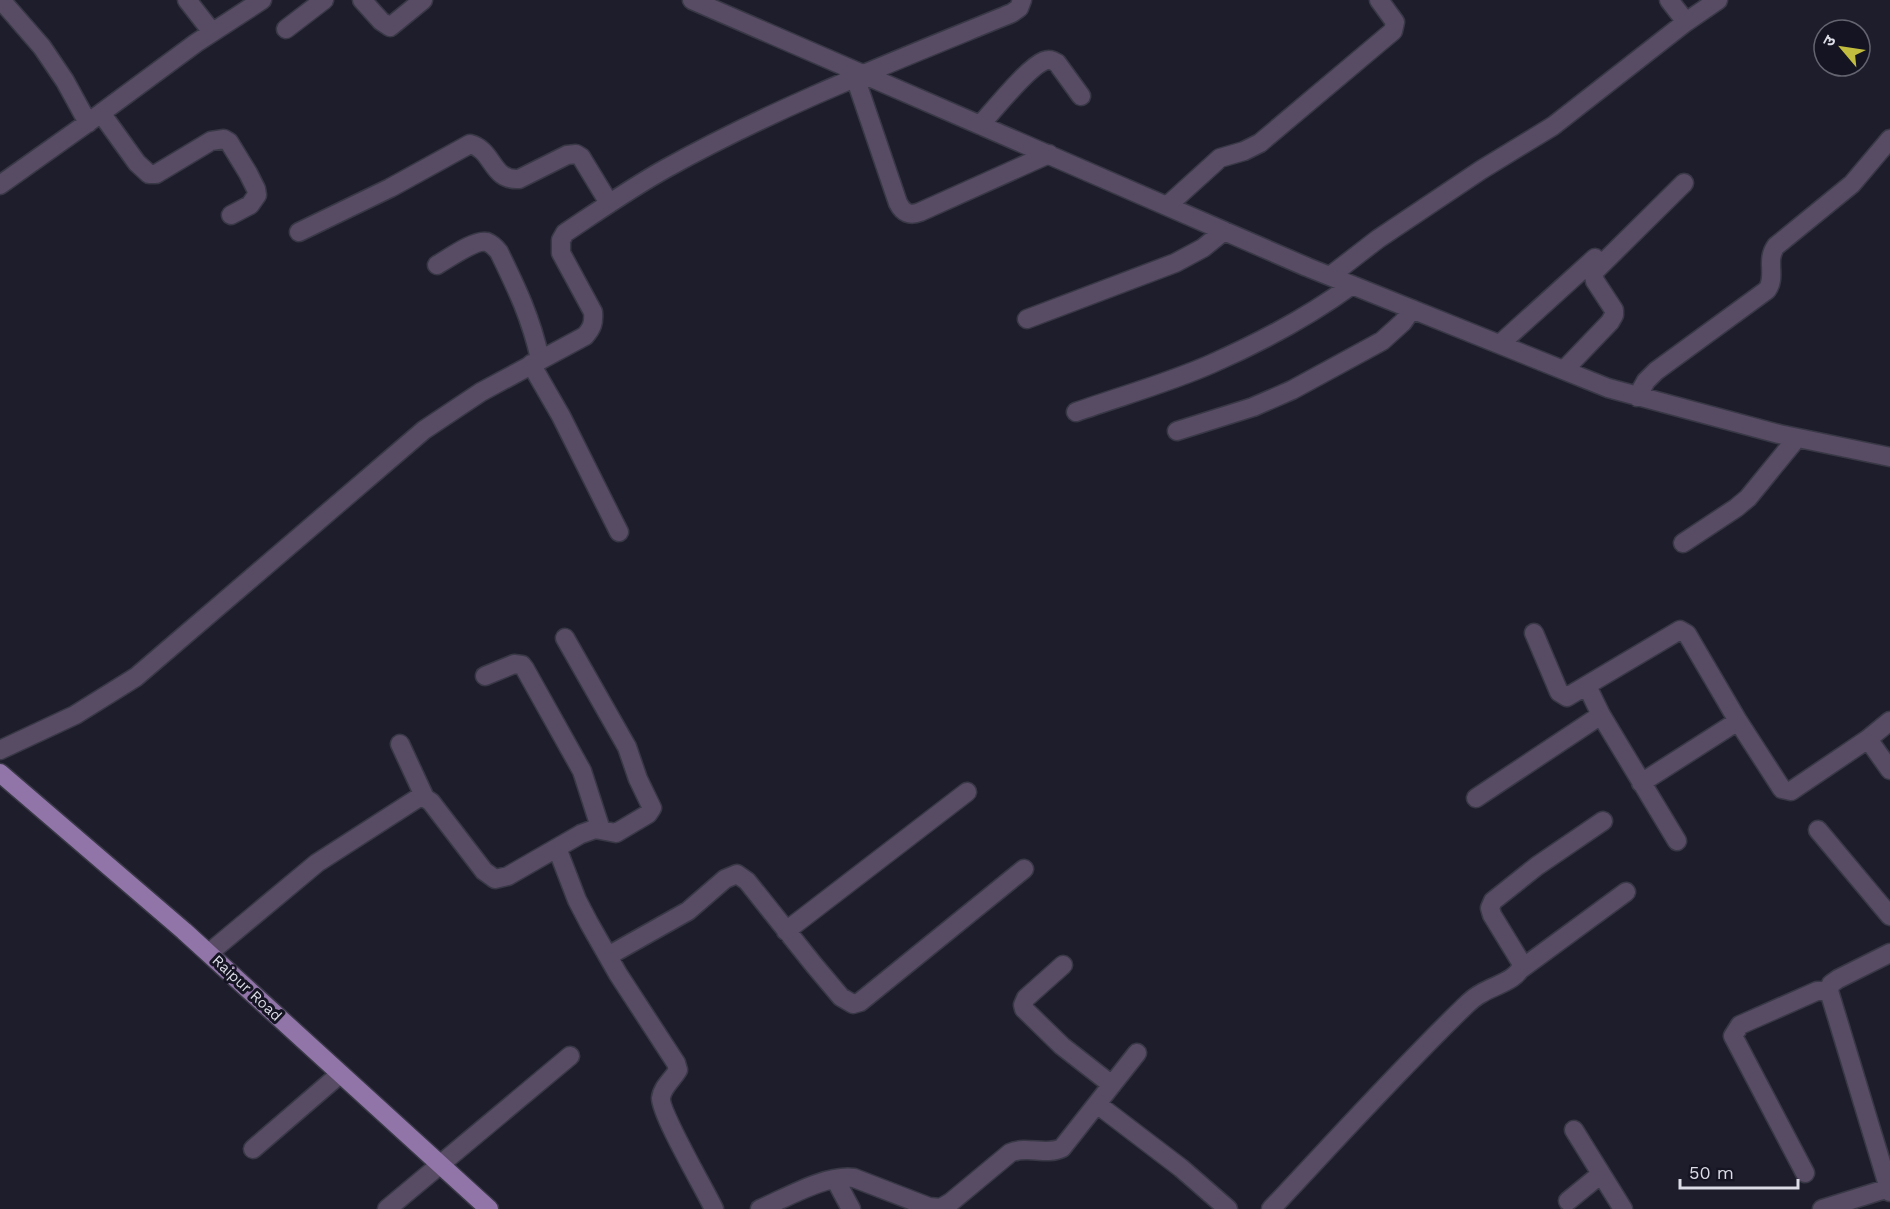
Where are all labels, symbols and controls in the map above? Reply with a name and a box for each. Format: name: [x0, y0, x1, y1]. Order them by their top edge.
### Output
north arrow: [1812, 18, 1872, 78]
text: उ: [1819, 32, 1840, 50]
street label: Raipur Road: [208, 951, 286, 1025]
scale bar: [1680, 1152, 1798, 1190]
text: 50 m: [1689, 1162, 1734, 1183]

